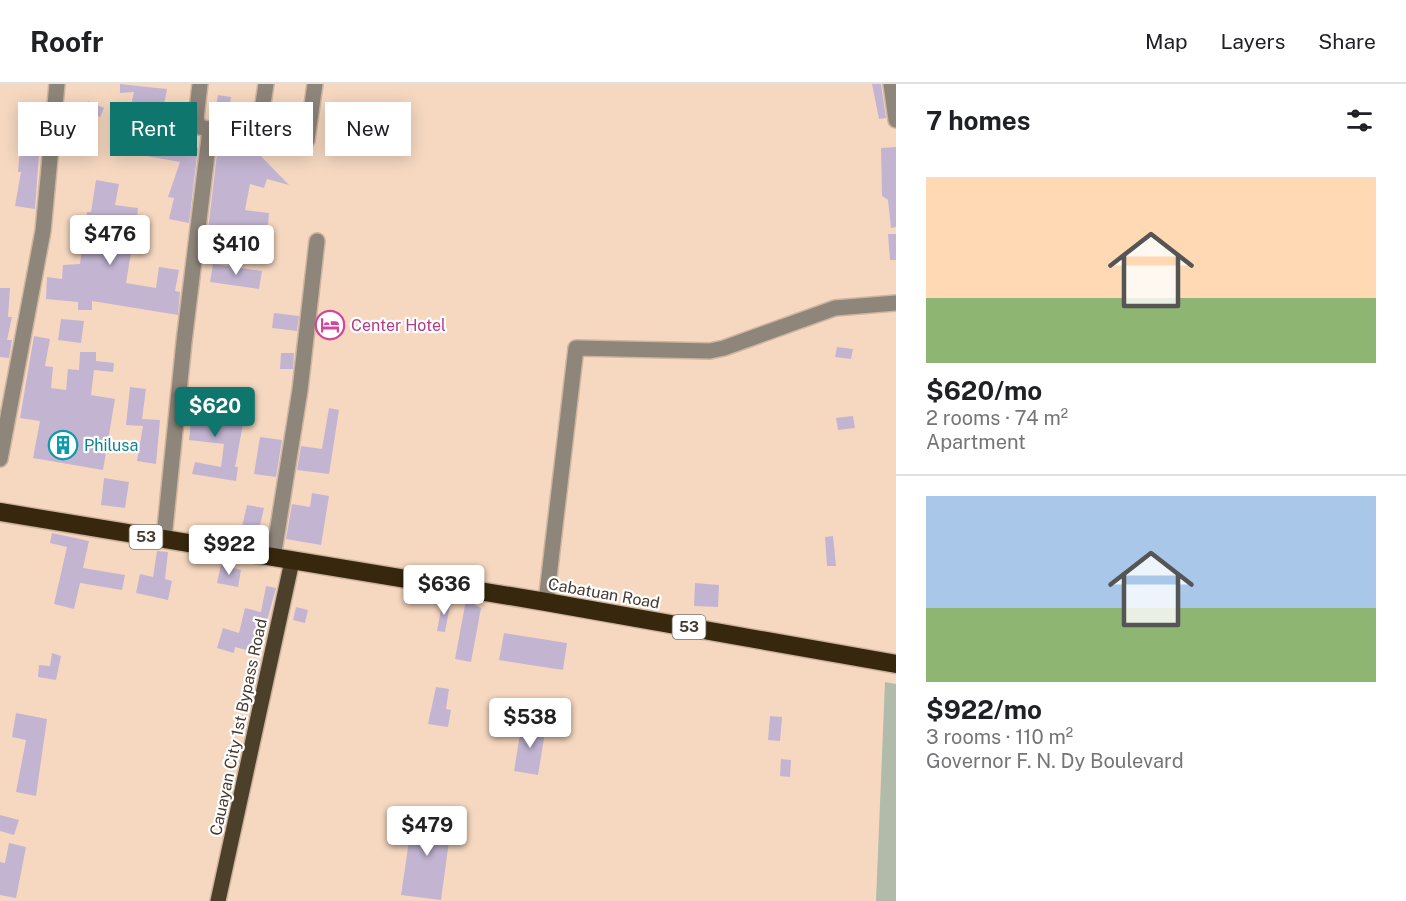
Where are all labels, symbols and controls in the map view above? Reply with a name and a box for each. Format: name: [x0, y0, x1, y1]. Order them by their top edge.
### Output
text: Roofr: [30, 25, 103, 58]
text: Map: [1145, 29, 1188, 54]
text: Layers: [1221, 29, 1285, 54]
text: Share: [1318, 29, 1376, 54]
chip: Buy: [18, 102, 98, 156]
chip: Rent: [110, 102, 197, 156]
chip: Filters: [209, 102, 313, 156]
chip: New: [325, 102, 411, 156]
icon: filters: [1343, 104, 1376, 137]
text: 7 homes: [926, 105, 1030, 136]
pin: $476: [74, 215, 146, 266]
icon: home: [1097, 216, 1205, 324]
text: $476: [84, 222, 136, 246]
pin: $410: [200, 225, 272, 276]
text: $410: [212, 232, 260, 256]
hotel icon: Center Hotel: [314, 309, 346, 341]
place label: Center Hotel: [351, 316, 446, 335]
text: $620/mo: [926, 375, 1042, 406]
pin: $620: [179, 387, 251, 438]
text: $620: [189, 394, 241, 418]
text: 2 rooms · 74 m²: [926, 406, 1068, 430]
building icon: Philusa: [47, 429, 79, 461]
text: Apartment: [926, 430, 1026, 454]
place label: Philusa: [84, 436, 138, 455]
road number: 53: [130, 525, 162, 549]
pin: $922: [193, 525, 265, 576]
text: $922: [203, 532, 255, 556]
icon: home: [1097, 535, 1205, 643]
pin: $636: [408, 565, 480, 616]
text: $636: [417, 572, 471, 596]
street label: Cabatuan Road: [547, 574, 661, 613]
road number: 53: [672, 615, 706, 639]
street label: Cauayan City 1st Bypass Road: [206, 617, 271, 837]
text: $922/mo: [926, 694, 1042, 725]
pin: $538: [494, 698, 566, 749]
text: $538: [503, 705, 557, 729]
text: 3 rooms · 110 m²: [926, 725, 1073, 749]
text: Governor F. N. Dy Boulevard: [926, 749, 1184, 773]
pin: $479: [391, 806, 463, 857]
text: $479: [401, 813, 453, 837]

